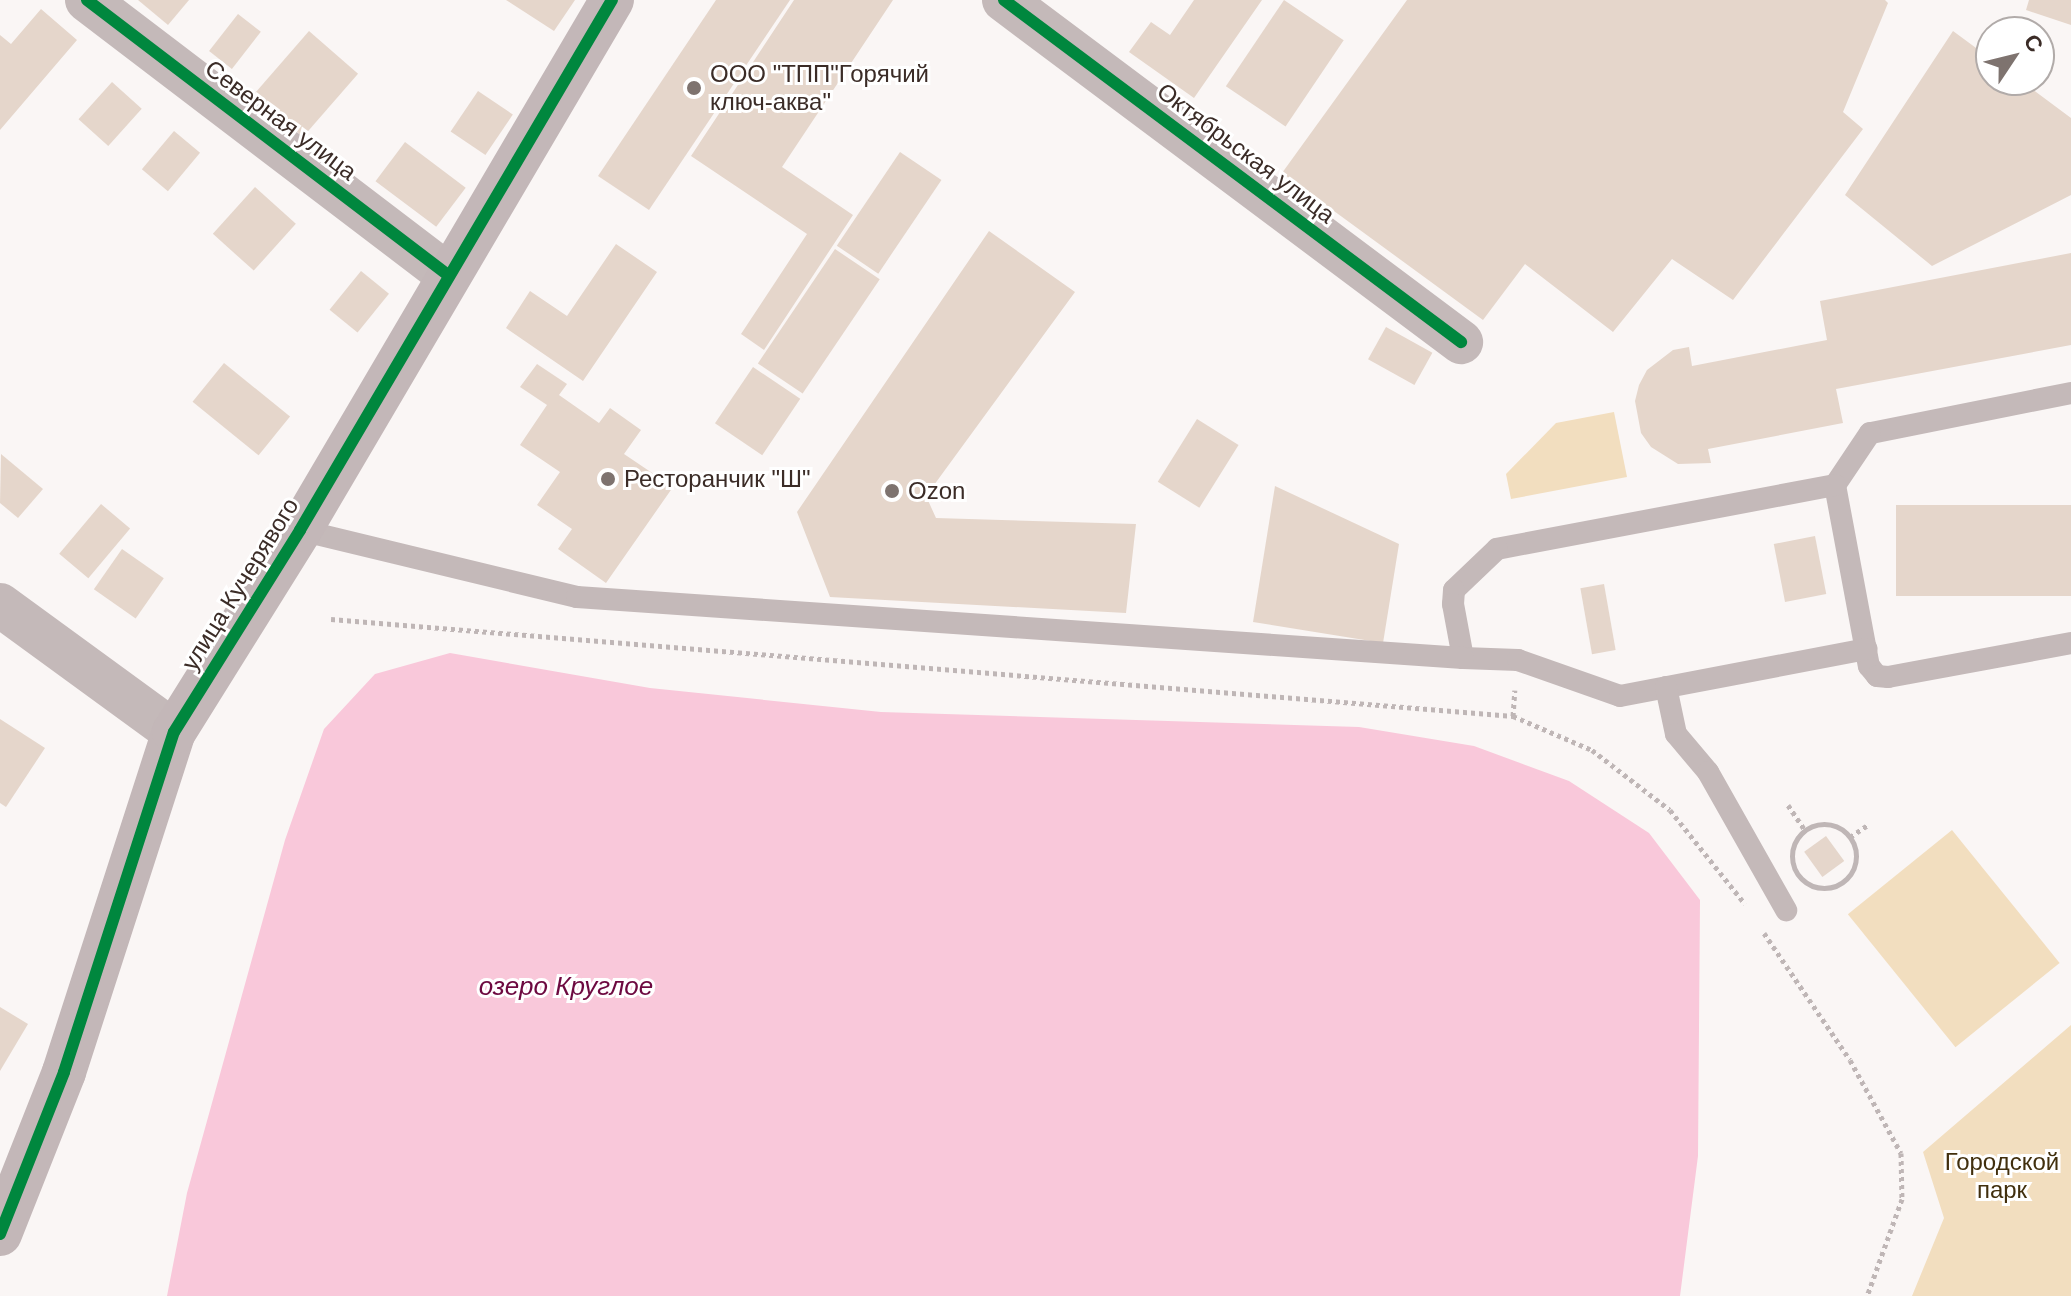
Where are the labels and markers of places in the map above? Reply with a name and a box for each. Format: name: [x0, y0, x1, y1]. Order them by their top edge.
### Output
place label: ООО "ТПП"Горячий ключ-аква": [710, 60, 929, 116]
marker: ООО "ТПП"Горячий ключ-аква": [685, 79, 703, 97]
place label: Ресторанчик "Ш": [624, 465, 810, 493]
marker: Ресторанчик "Ш": [599, 470, 617, 488]
place label: Ozon: [908, 477, 965, 505]
marker: Ozon: [883, 482, 901, 500]

